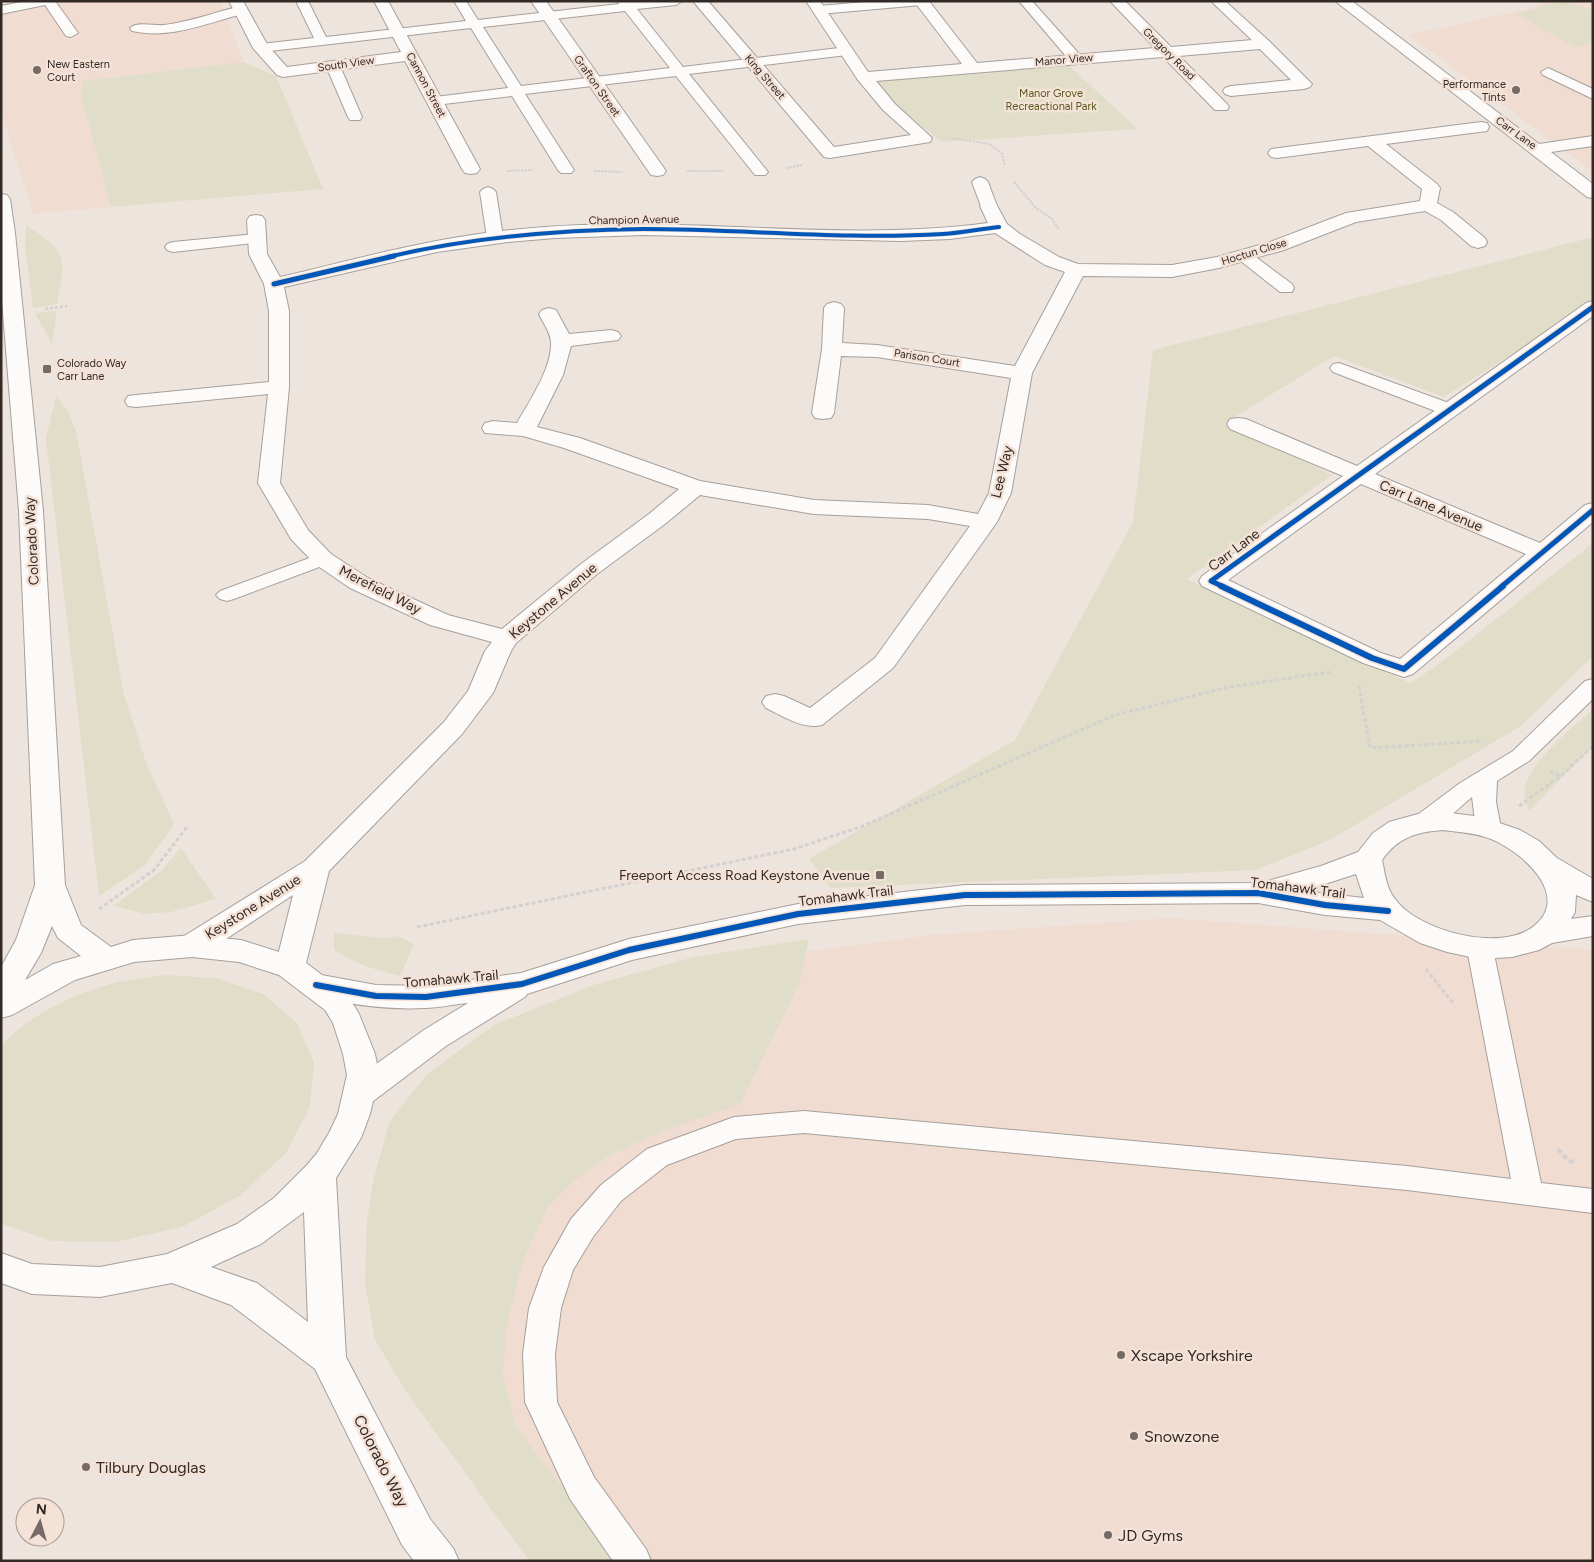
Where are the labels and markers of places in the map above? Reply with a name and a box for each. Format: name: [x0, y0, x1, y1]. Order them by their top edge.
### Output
place label: New Eastern Court: [47, 58, 110, 84]
marker: New Eastern Court: [31, 64, 43, 76]
place label: Performance Tints: [1443, 78, 1506, 104]
marker: Performance Tints: [1510, 84, 1522, 96]
place label: Colorado Way Carr Lane: [57, 357, 127, 383]
marker: Colorado Way Carr Lane: [41, 363, 53, 375]
place label: Freeport Access Road Keystone Avenue: [619, 867, 870, 884]
marker: Freeport Access Road Keystone Avenue: [874, 869, 886, 881]
place label: Xscape Yorkshire: [1131, 1346, 1253, 1365]
marker: Xscape Yorkshire: [1115, 1349, 1127, 1361]
place label: Snowzone: [1144, 1427, 1219, 1446]
marker: Snowzone: [1128, 1430, 1140, 1442]
place label: Tilbury Douglas: [96, 1458, 206, 1477]
marker: Tilbury Douglas: [80, 1461, 92, 1473]
place label: JD Gyms: [1118, 1526, 1183, 1545]
marker: JD Gyms: [1102, 1529, 1114, 1541]

